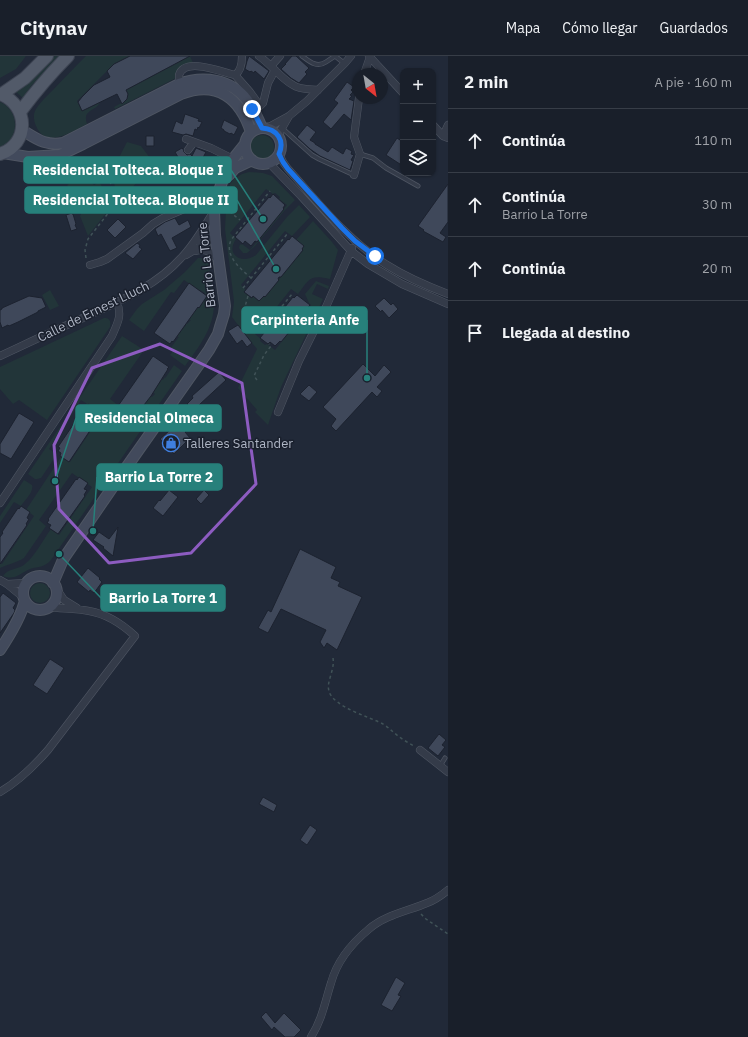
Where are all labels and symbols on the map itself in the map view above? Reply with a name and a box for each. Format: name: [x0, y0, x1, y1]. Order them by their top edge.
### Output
north arrow: [352, 68, 388, 104]
route end: [243, 100, 261, 118]
callout: Residencial Tolteca. Bloque I: [24, 157, 231, 183]
text: Residencial Tolteca. Bloque I: [33, 161, 223, 179]
callout: Residencial Tolteca. Bloque II: [25, 187, 237, 213]
text: Residencial Tolteca. Bloque II: [33, 191, 229, 209]
street label: Barrio La Torre: [194, 222, 219, 308]
route start: [366, 247, 384, 265]
street label: Calle de Ernest Lluch: [35, 277, 152, 346]
callout: Carpinteria Anfe: [242, 307, 367, 333]
text: Carpinteria Anfe: [251, 311, 359, 329]
callout: Residencial Olmeca: [76, 405, 221, 431]
text: Residencial Olmeca: [84, 409, 214, 427]
shop icon: Talleres Santander: [161, 433, 181, 453]
place label: Talleres Santander: [184, 435, 293, 452]
callout: Barrio La Torre 2: [97, 464, 222, 490]
text: Barrio La Torre 2: [105, 468, 213, 486]
callout: Barrio La Torre 1: [101, 585, 225, 611]
text: Barrio La Torre 1: [109, 589, 218, 607]

